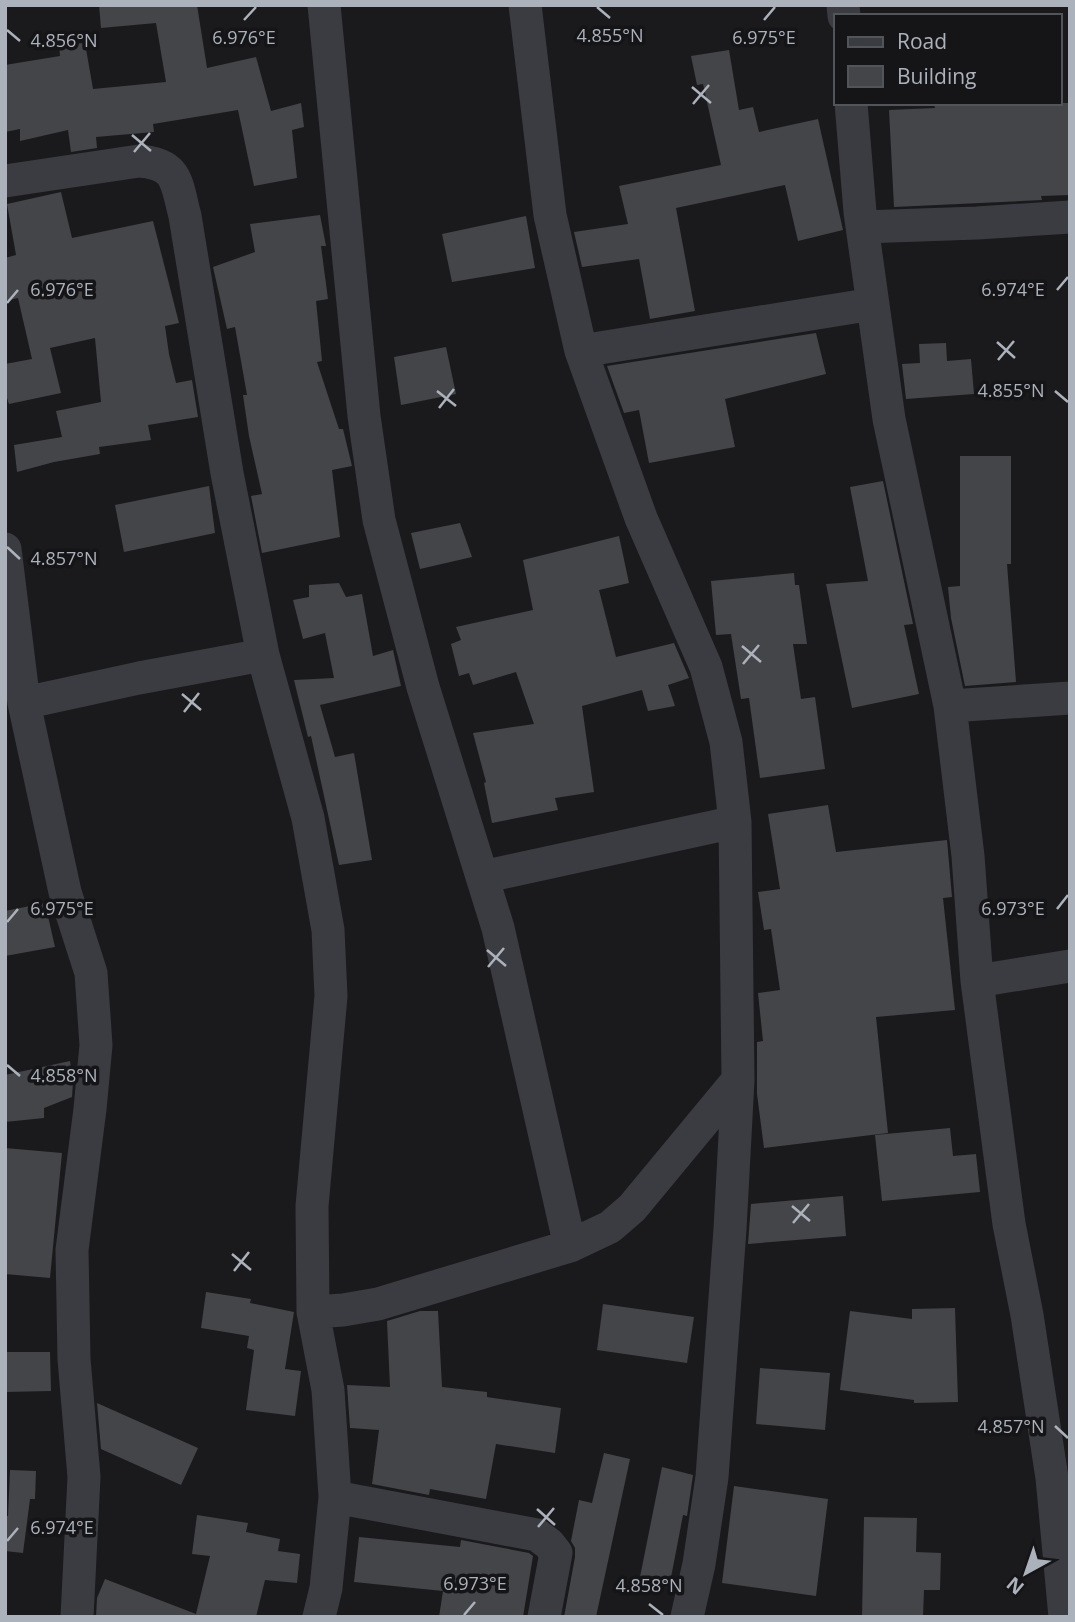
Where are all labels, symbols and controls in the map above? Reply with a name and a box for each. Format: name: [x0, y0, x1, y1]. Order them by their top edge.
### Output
legend: [834, 14, 1061, 105]
text: 4.855°N: [576, 23, 644, 47]
text: 6.976°E: [212, 25, 276, 49]
text: 6.975°E: [732, 25, 796, 49]
text: Road: [897, 27, 947, 55]
text: 4.856°N: [30, 28, 98, 52]
text: Building: [897, 62, 976, 90]
text: 6.976°E: [30, 277, 94, 301]
text: 6.974°E: [981, 277, 1045, 301]
text: 4.855°N: [977, 378, 1045, 402]
text: 4.857°N: [30, 546, 98, 570]
text: 6.975°E: [30, 896, 94, 920]
text: 6.973°E: [981, 896, 1045, 920]
text: 4.858°N: [30, 1063, 98, 1087]
text: 4.857°N: [977, 1414, 1045, 1438]
text: 6.974°E: [30, 1515, 94, 1539]
north arrow: [991, 1538, 1061, 1608]
text: 6.973°E: [443, 1571, 507, 1595]
text: N: [1001, 1571, 1029, 1601]
text: 4.858°N: [615, 1573, 683, 1597]

